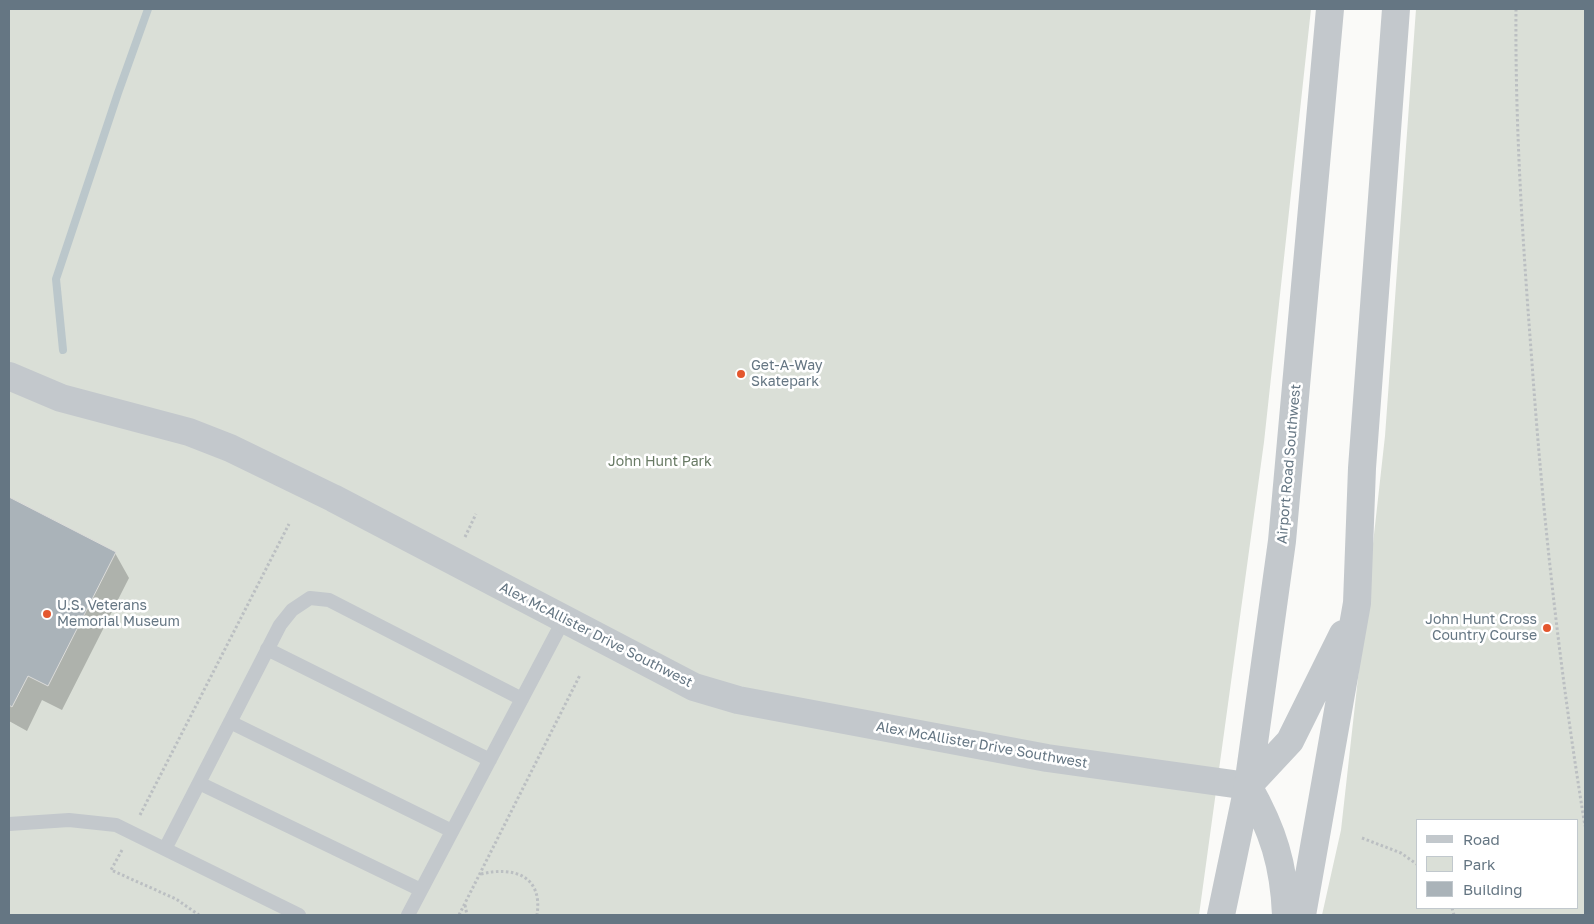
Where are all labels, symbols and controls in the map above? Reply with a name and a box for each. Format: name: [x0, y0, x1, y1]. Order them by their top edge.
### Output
place label: Get-A-Way Skatepark: [751, 358, 823, 391]
marker: Get-A-Way Skatepark: [735, 368, 747, 380]
street label: Airport Road Southwest: [1274, 383, 1304, 545]
park label: John Hunt Park: [608, 454, 712, 470]
street label: Alex McAllister Drive Southwest: [497, 579, 695, 691]
place label: U.S. Veterans Memorial Museum: [57, 598, 180, 630]
marker: U.S. Veterans Memorial Museum: [41, 608, 53, 620]
place label: John Hunt Cross Country Course: [1425, 612, 1537, 644]
marker: John Hunt Cross Country Course: [1541, 622, 1553, 634]
street label: Alex McAllister Drive Southwest: [875, 718, 1089, 772]
legend: [1416, 819, 1579, 909]
text: Road: [1463, 830, 1500, 848]
text: Park: [1463, 855, 1495, 873]
text: Building: [1463, 880, 1523, 898]

